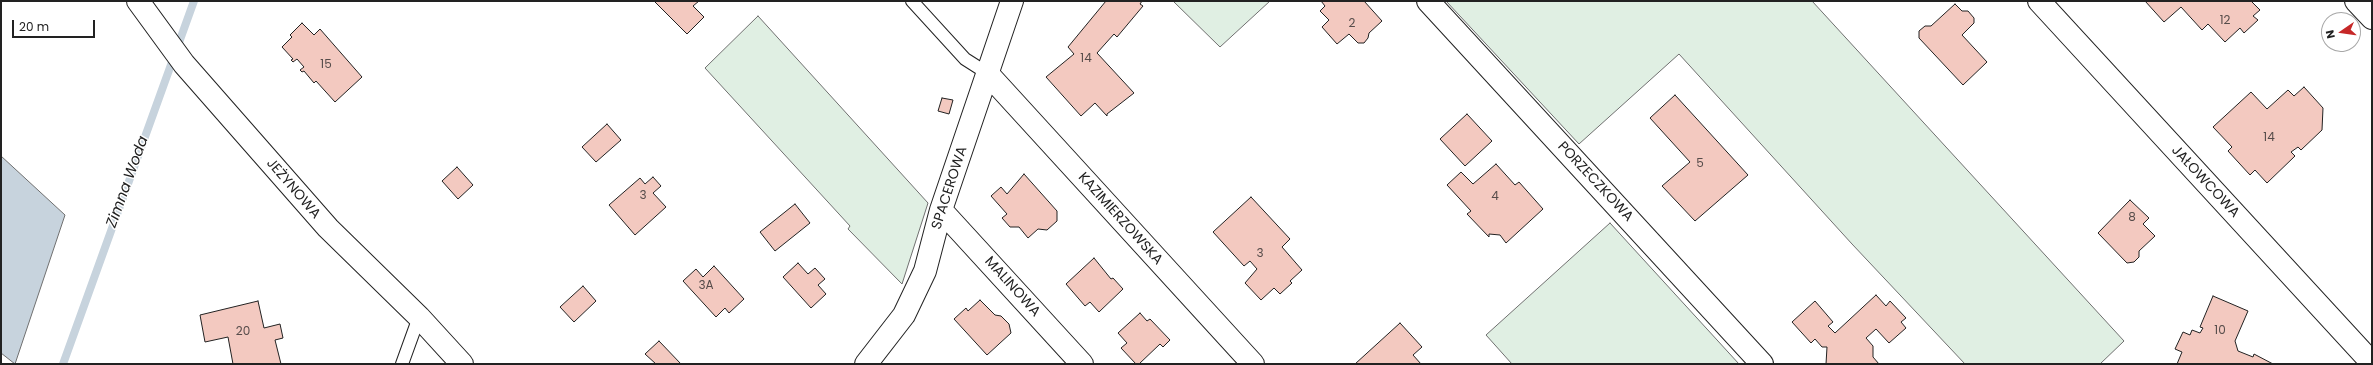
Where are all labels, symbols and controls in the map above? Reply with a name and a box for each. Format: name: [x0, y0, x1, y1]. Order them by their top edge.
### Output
scale bar: [14, 12, 97, 38]
north arrow: [2321, 12, 2361, 52]
house number: 12: [2220, 14, 2230, 28]
house number: 2: [1349, 17, 1355, 31]
text: 20 m: [19, 18, 49, 35]
text: N: [2322, 29, 2339, 40]
house number: 14: [1080, 52, 1092, 66]
house number: 15: [320, 58, 332, 72]
house number: 14: [2263, 131, 2275, 145]
water label: Zimna Woda: [103, 134, 153, 230]
street label: PORZECZKOWA: [1554, 139, 1636, 225]
street label: JAŁOWCOWA: [2167, 142, 2243, 222]
street label: SPACEROWA: [929, 144, 971, 232]
street label: JEŻYNOWA: [262, 155, 324, 223]
house number: 5: [1696, 157, 1704, 171]
street label: KAZIMIERZOWSKA: [1074, 169, 1166, 269]
house number: 3: [639, 189, 647, 203]
house number: 4: [1491, 190, 1499, 204]
house number: 8: [2128, 211, 2136, 225]
house number: 3: [1256, 247, 1264, 261]
street label: MALINOWA: [981, 254, 1043, 320]
house number: 3A: [698, 279, 714, 293]
house number: 10: [2214, 324, 2226, 338]
house number: 20: [236, 325, 250, 339]

